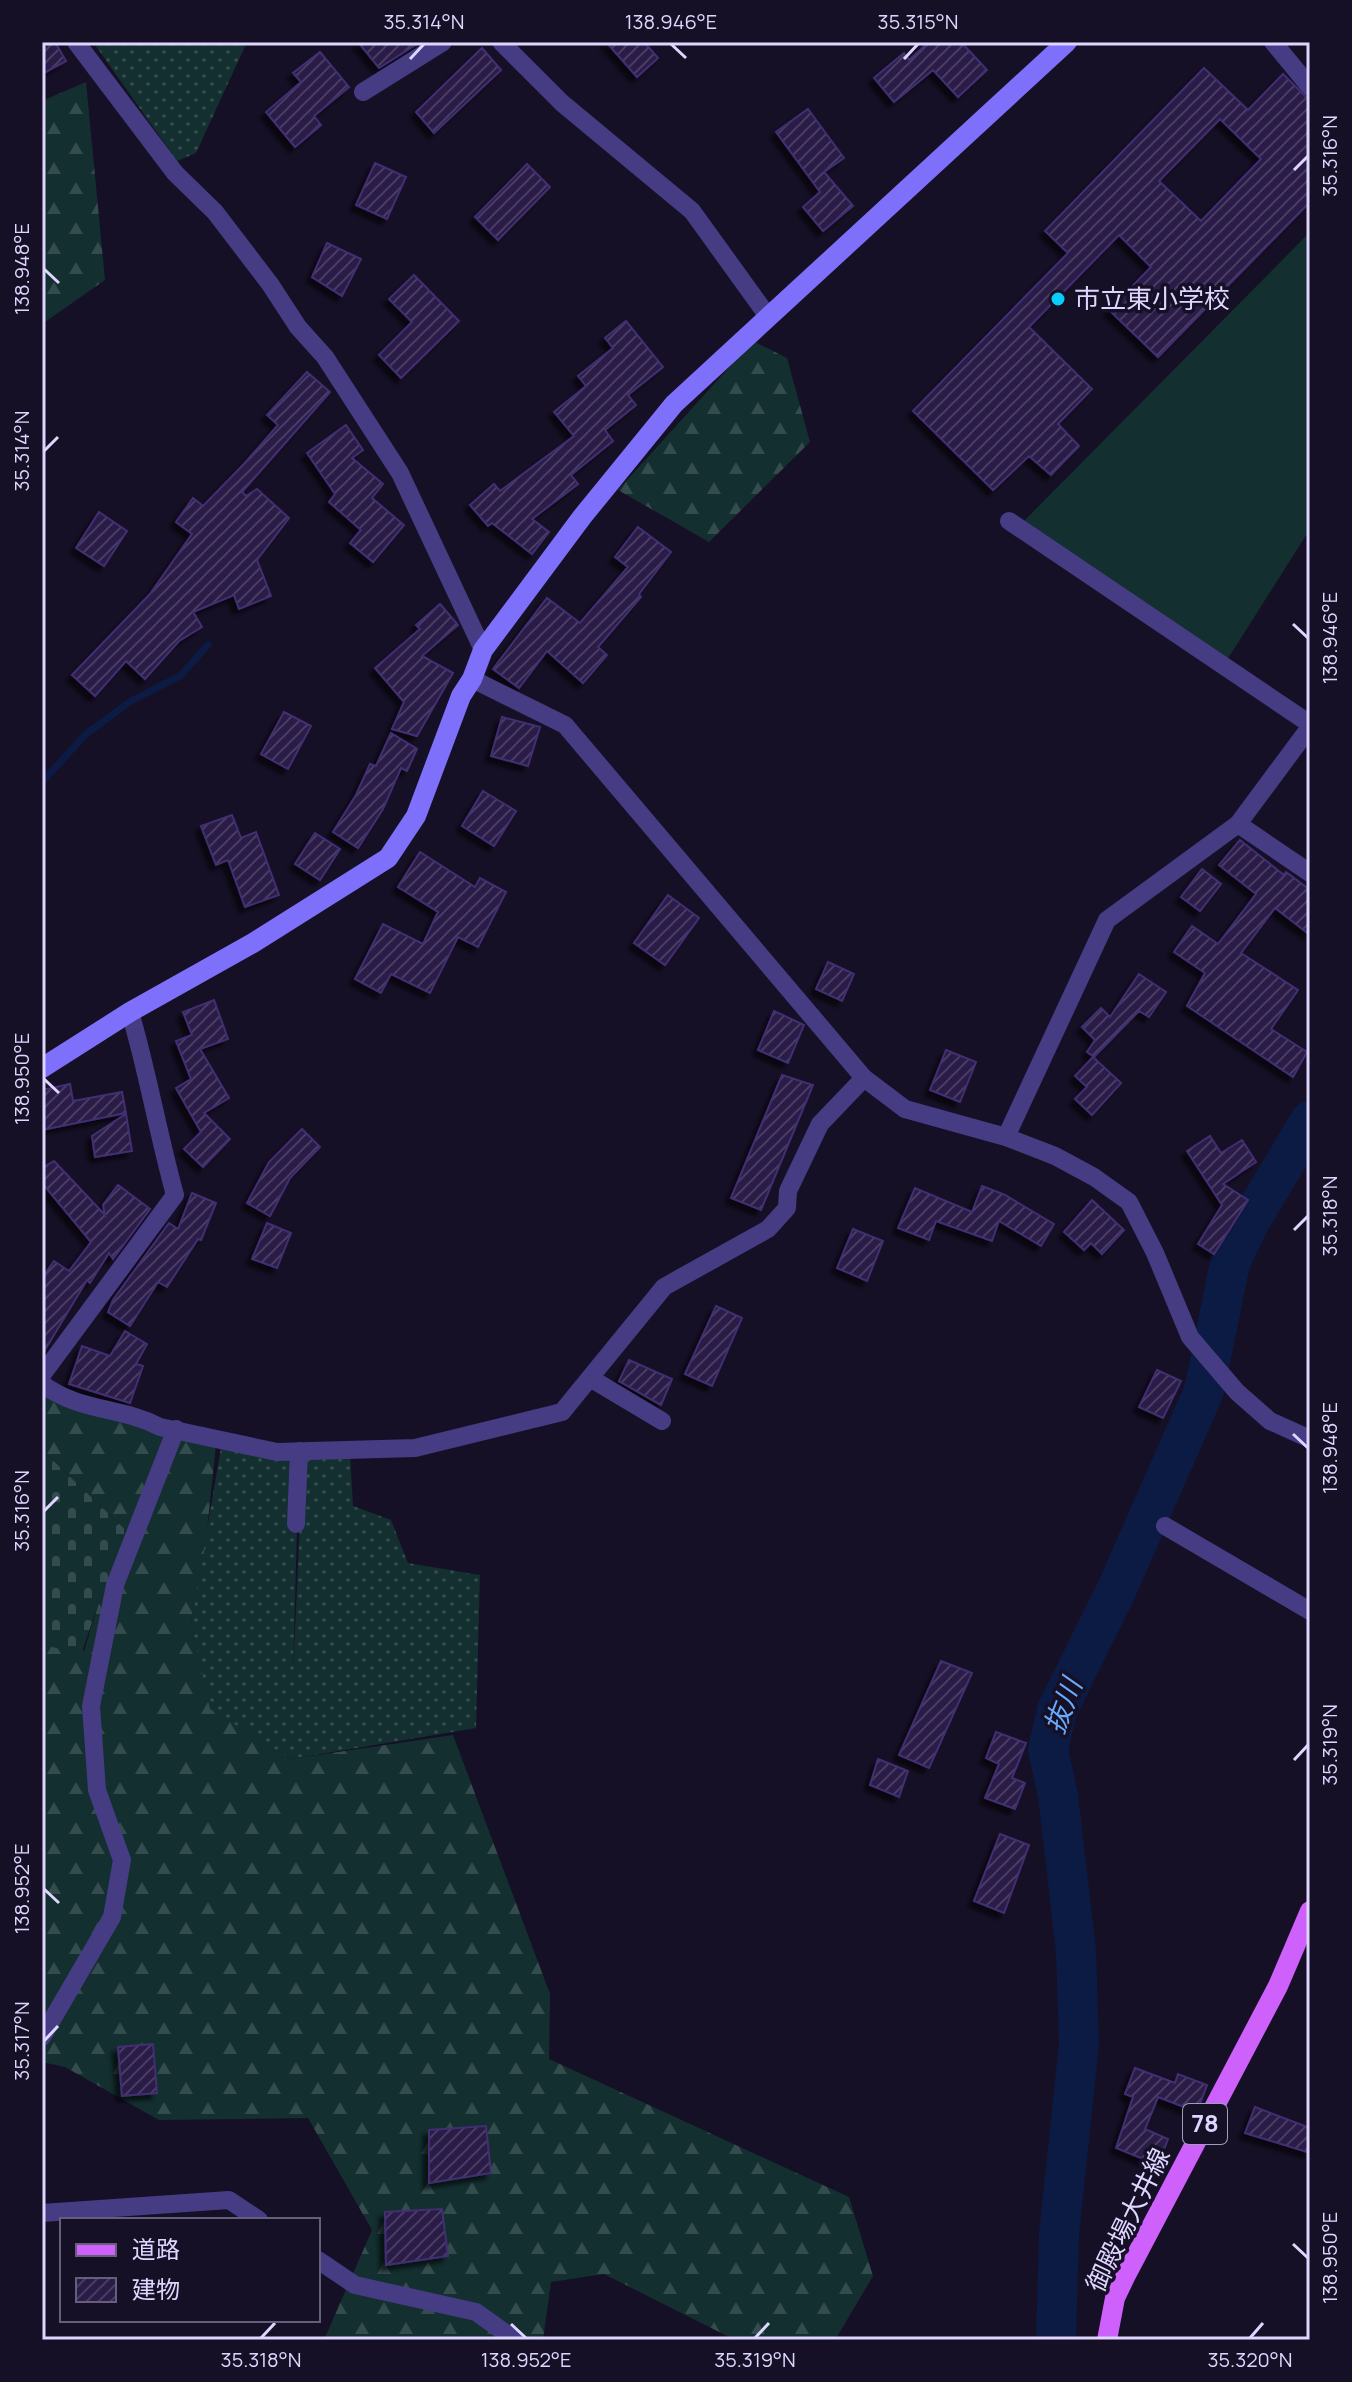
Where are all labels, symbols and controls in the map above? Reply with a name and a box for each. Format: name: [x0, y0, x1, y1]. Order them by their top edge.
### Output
text: 35.314°N: [383, 8, 465, 35]
text: 138.946°E: [625, 8, 717, 35]
text: 35.315°N: [878, 8, 958, 35]
text: 35.316°N: [1316, 115, 1343, 197]
text: 138.948°E: [8, 223, 35, 315]
place label: 市立東小学校: [1074, 280, 1230, 316]
marker: 市立東小学校: [1049, 290, 1067, 308]
text: 35.314°N: [8, 410, 35, 492]
text: 138.946°E: [1316, 592, 1343, 684]
text: 138.950°E: [8, 1033, 35, 1125]
text: 35.318°N: [1316, 1176, 1343, 1256]
text: 138.948°E: [1316, 1402, 1343, 1494]
text: 35.316°N: [8, 1470, 35, 1552]
water label: 抜川: [1034, 1670, 1091, 1739]
text: 35.319°N: [1316, 1704, 1343, 1786]
text: 138.952°E: [8, 1844, 35, 1934]
text: 35.317°N: [8, 2001, 35, 2081]
road number: 78: [1183, 2104, 1227, 2144]
street label: 御殿場大井線: [1077, 2142, 1177, 2298]
text: 138.950°E: [1316, 2212, 1343, 2304]
legend: [60, 2218, 320, 2322]
text: 道路: [132, 2232, 180, 2265]
text: 建物: [132, 2272, 180, 2305]
text: 35.318°N: [221, 2346, 301, 2373]
text: 138.952°E: [481, 2346, 571, 2373]
text: 35.319°N: [714, 2346, 796, 2373]
text: 35.320°N: [1207, 2346, 1293, 2373]

